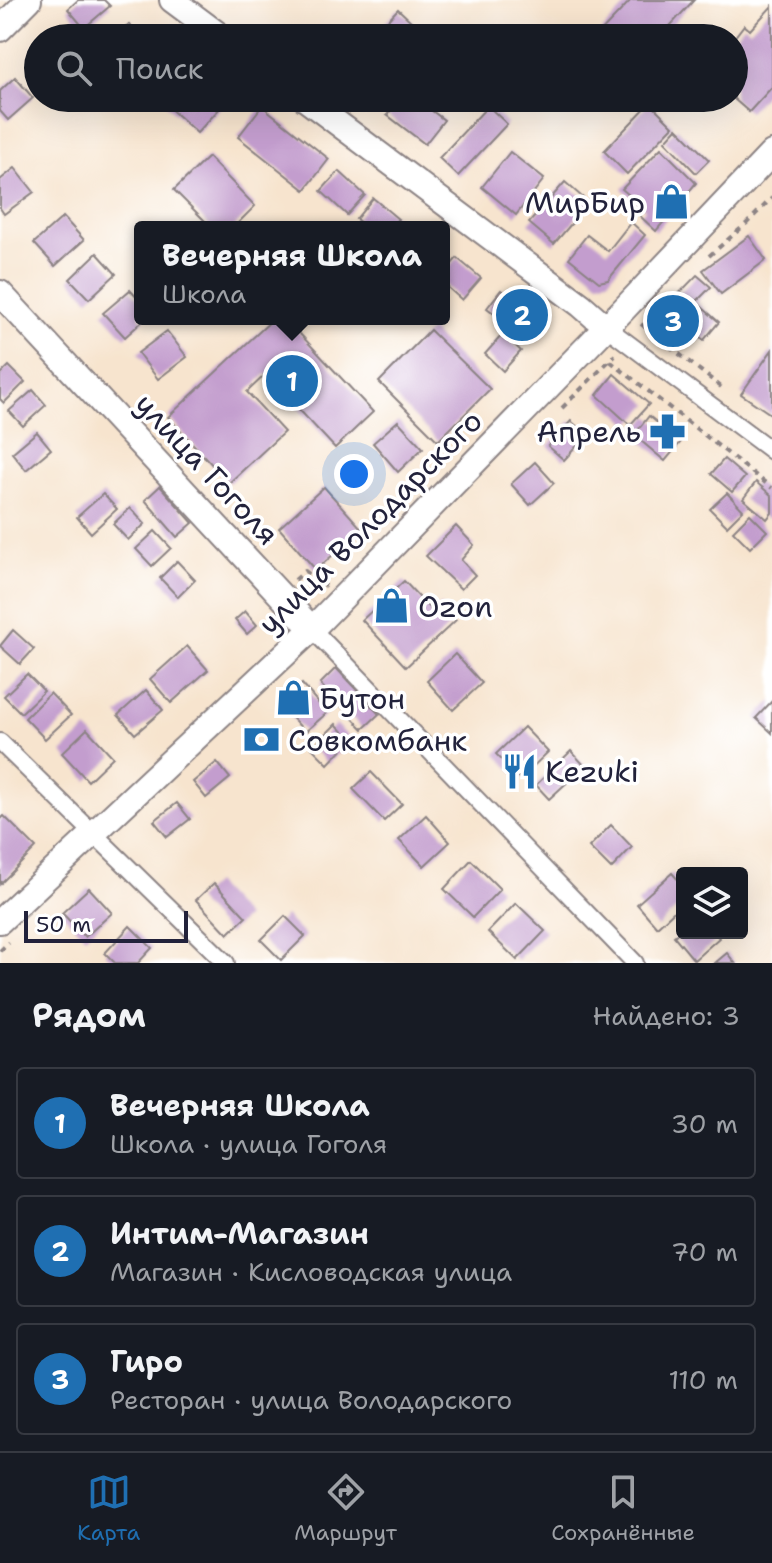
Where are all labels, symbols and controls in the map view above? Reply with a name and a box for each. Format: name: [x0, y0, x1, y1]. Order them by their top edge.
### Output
search box: [24, 24, 748, 112]
icon: search: [52, 46, 96, 90]
text: Поиск: [116, 48, 204, 89]
place label: МирБир: [525, 182, 645, 223]
shop icon: МирБир: [652, 183, 690, 221]
popup: [134, 221, 450, 325]
text: Вечерняя Школа: [162, 235, 422, 276]
text: Школа: [162, 276, 246, 311]
pin: 2: [496, 285, 548, 345]
pin: 3: [647, 291, 699, 351]
pin: 1: [266, 351, 318, 411]
street label: улица Гоголя: [126, 384, 288, 554]
street label: улица Володарского: [249, 401, 491, 643]
place label: Апрель: [536, 411, 641, 452]
pharmacy icon: Апрель: [648, 412, 686, 450]
your location: [334, 454, 374, 494]
place label: Ozon: [418, 586, 493, 627]
shop icon: Ozon: [373, 587, 411, 625]
place label: Бутон: [319, 678, 405, 719]
shop icon: Бутон: [274, 679, 312, 717]
place label: Совкомбанк: [288, 720, 467, 761]
bank icon: Совкомбанк: [243, 721, 281, 759]
place label: Kezuki: [545, 751, 639, 792]
restaurant icon: Kezuki: [500, 752, 538, 790]
map controls: [676, 867, 748, 939]
button: layers: [676, 867, 748, 939]
scale bar: [24, 907, 188, 943]
text: 50 m: [36, 910, 91, 939]
text: Рядом: [32, 992, 146, 1038]
text: Найдено: 3: [593, 998, 740, 1033]
text: Вечерняя Школа: [110, 1085, 370, 1126]
text: 1: [54, 1106, 66, 1141]
text: 30 m: [671, 1106, 738, 1141]
text: Школа · улица Гоголя: [110, 1126, 387, 1161]
text: Интим-Магазин: [110, 1213, 369, 1254]
text: 2: [51, 1234, 69, 1269]
text: 70 m: [671, 1234, 738, 1269]
text: Магазин · Кисловодская улица: [110, 1254, 512, 1289]
text: Гиро: [110, 1341, 183, 1382]
text: 3: [51, 1362, 69, 1397]
text: 110 m: [668, 1362, 738, 1397]
text: Ресторан · улица Володарского: [110, 1382, 512, 1417]
tab: Карта: [77, 1470, 140, 1547]
tab: Маршрут: [294, 1470, 397, 1547]
tab: Сохранённые: [551, 1470, 695, 1547]

